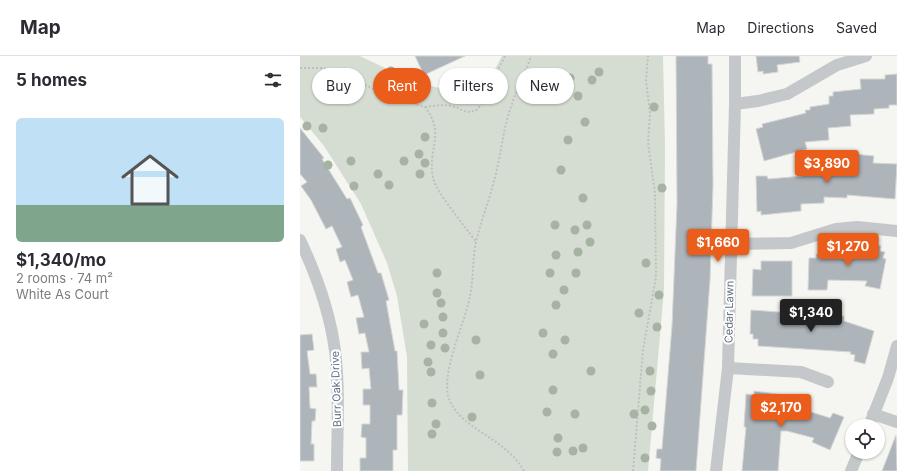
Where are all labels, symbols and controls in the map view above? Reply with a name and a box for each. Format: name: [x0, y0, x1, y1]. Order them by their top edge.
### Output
text: Map: [20, 16, 61, 39]
text: Map: [696, 19, 725, 36]
text: Directions: [747, 19, 814, 36]
text: Saved: [836, 19, 877, 36]
chip: Buy: [312, 68, 365, 104]
chip: Rent: [373, 68, 431, 104]
chip: Filters: [439, 68, 508, 104]
chip: New: [516, 68, 574, 104]
icon: filters: [262, 69, 284, 91]
text: 5 homes: [16, 70, 87, 90]
icon: home: [114, 144, 186, 216]
pin: $3,890: [794, 150, 860, 184]
text: $3,890: [804, 155, 850, 171]
pin: $1,660: [685, 229, 751, 263]
pin: $1,270: [815, 233, 881, 267]
text: $1,660: [696, 234, 740, 250]
text: $1,270: [827, 238, 869, 254]
text: $1,340/mo: [16, 250, 106, 270]
text: 2 rooms · 74 m²: [16, 270, 113, 286]
street label: Cedar Lawn: [721, 281, 737, 343]
text: White As Court: [16, 286, 109, 302]
pin: $1,340: [778, 299, 844, 333]
text: $1,340: [789, 304, 833, 320]
street label: Burr Oak Drive: [328, 351, 344, 427]
pin: $2,170: [748, 394, 814, 428]
text: $2,170: [760, 399, 802, 415]
map controls: [845, 419, 885, 459]
button: locate: [845, 419, 885, 459]

